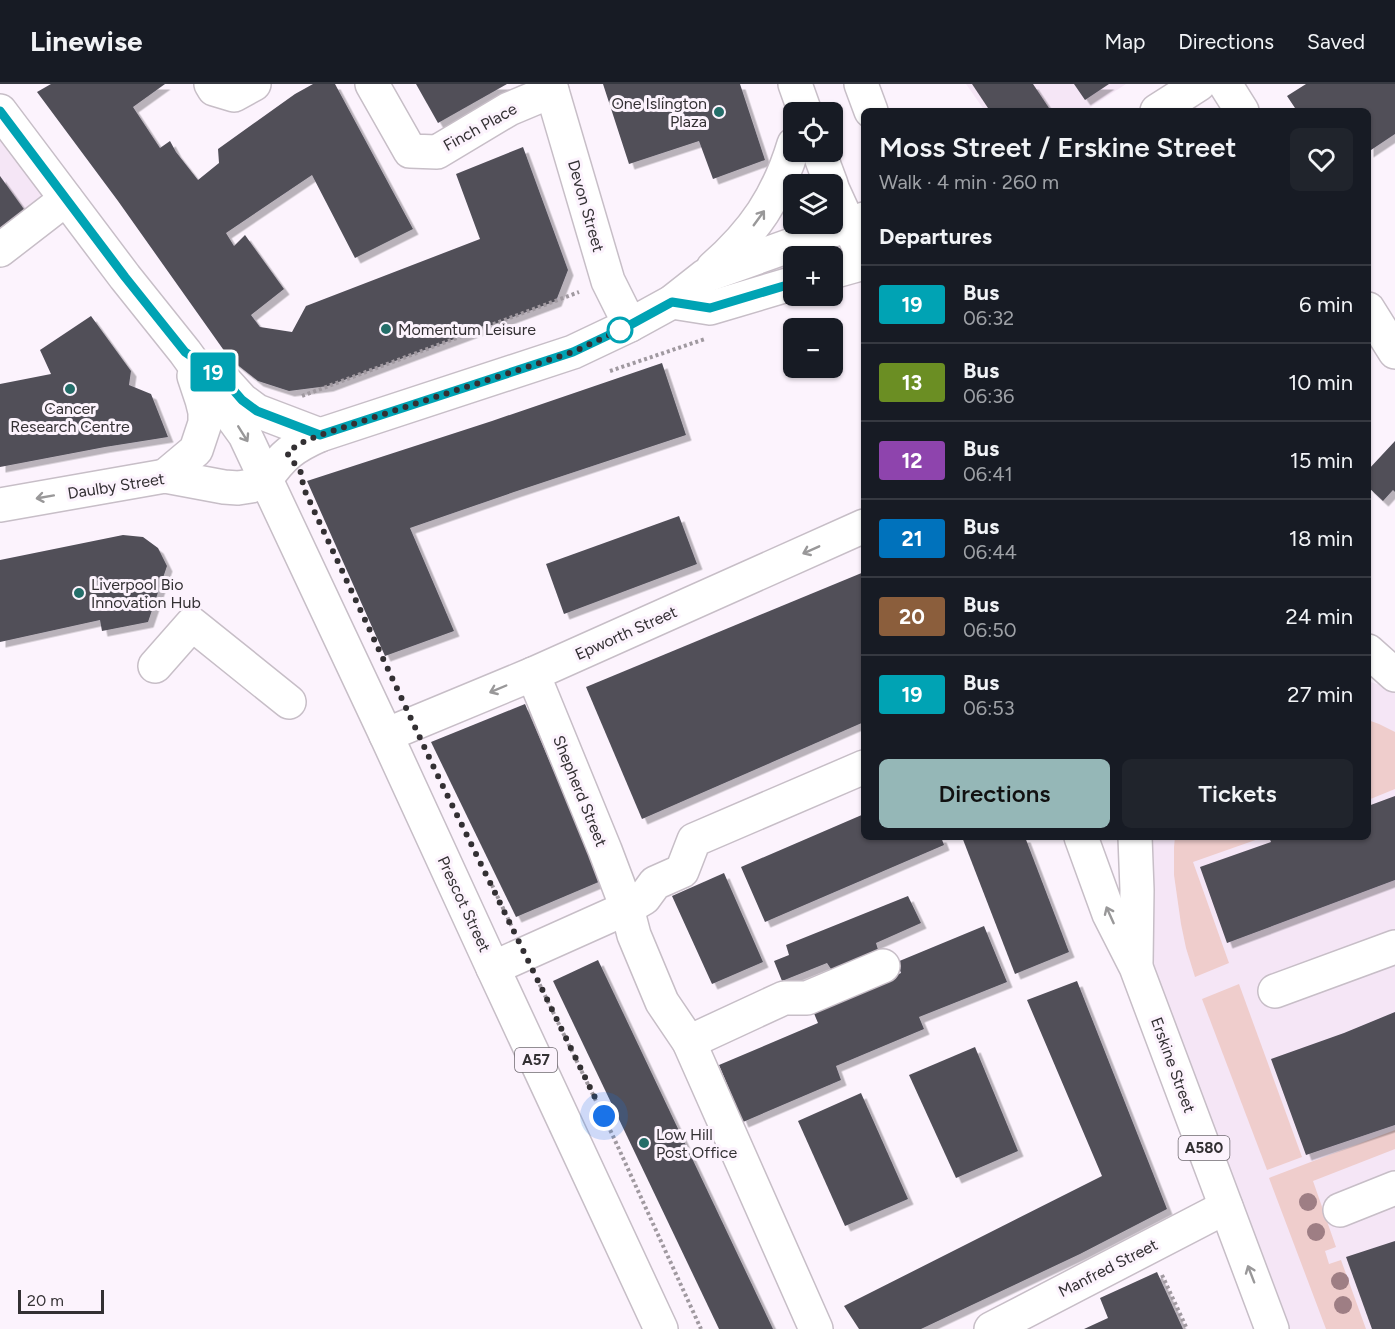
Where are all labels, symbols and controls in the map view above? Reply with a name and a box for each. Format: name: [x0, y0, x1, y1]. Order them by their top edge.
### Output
text: Linewise: [30, 24, 142, 58]
text: Map: [1104, 29, 1145, 54]
text: Directions: [1178, 29, 1274, 54]
text: Saved: [1307, 29, 1365, 54]
place label: One Islington Plaza: [611, 94, 707, 131]
street label: Finch Place: [440, 99, 520, 155]
map controls: [783, 102, 843, 378]
button: locate: [783, 102, 843, 162]
marker: One Islington Plaza: [712, 105, 726, 119]
button: heart: [1290, 128, 1353, 191]
text: Moss Street / Erskine Street: [879, 130, 1236, 164]
street label: Devon Street: [564, 158, 608, 254]
text: Walk · 4 min · 260 m: [879, 170, 1059, 194]
button: layers: [783, 174, 843, 234]
one-way arrow: [753, 210, 766, 226]
text: Departures: [879, 223, 992, 250]
button: +: [783, 246, 843, 306]
text: Bus: [963, 279, 999, 306]
text: 6 min: [1299, 291, 1353, 318]
text: 19: [901, 292, 923, 317]
text: 06:32: [963, 306, 1014, 330]
unlabelled marker: [607, 317, 633, 343]
button: −: [783, 318, 843, 378]
place label: Momentum Leisure: [398, 320, 536, 339]
marker: Momentum Leisure: [379, 322, 393, 336]
line badge: 19: [186, 352, 240, 392]
text: Bus: [963, 357, 999, 384]
text: 19: [202, 360, 224, 385]
text: 10 min: [1288, 369, 1353, 396]
text: 13: [902, 370, 922, 395]
marker: Cancer Research Centre: [63, 382, 77, 396]
text: 06:36: [963, 384, 1014, 408]
place label: Cancer Research Centre: [10, 399, 130, 436]
one-way arrow: [237, 425, 249, 442]
text: Bus: [963, 435, 999, 462]
text: 15 min: [1290, 447, 1353, 474]
text: 12: [901, 448, 923, 473]
text: 06:41: [963, 462, 1013, 486]
street label: Daulby Street: [66, 469, 166, 503]
one-way arrow: [36, 492, 56, 503]
text: Bus: [963, 513, 999, 540]
text: 18 min: [1289, 525, 1353, 552]
text: 21: [901, 526, 923, 551]
text: 06:44: [963, 540, 1017, 564]
one-way arrow: [802, 545, 820, 557]
place label: Liverpool Bio Innovation Hub: [91, 575, 201, 612]
marker: Liverpool Bio Innovation Hub: [72, 586, 86, 600]
text: Bus: [963, 591, 999, 618]
street label: Epworth Street: [572, 602, 680, 664]
text: 24 min: [1286, 603, 1353, 630]
text: 20: [899, 604, 925, 629]
text: 06:50: [963, 618, 1017, 642]
text: Bus: [963, 669, 999, 696]
text: 27 min: [1287, 681, 1353, 708]
text: 19: [901, 682, 923, 707]
one-way arrow: [489, 684, 508, 695]
text: 06:53: [963, 696, 1015, 720]
street label: Shepherd Street: [549, 733, 611, 849]
button: Directions: [879, 759, 1110, 828]
button: Tickets: [1122, 759, 1353, 828]
street label: Prescot Street: [434, 853, 494, 955]
one-way arrow: [1104, 906, 1115, 924]
street label: Erskine Street: [1147, 1015, 1199, 1115]
road number: A57: [515, 1048, 557, 1072]
your location: [589, 1101, 619, 1131]
place label: Low Hill Post Office: [656, 1125, 737, 1162]
marker: Low Hill Post Office: [637, 1136, 651, 1150]
road number: A580: [1178, 1136, 1230, 1160]
street label: Manfred Street: [1055, 1235, 1161, 1301]
one-way arrow: [1245, 1265, 1256, 1284]
scale bar: [18, 1287, 104, 1314]
text: 20 m: [27, 1291, 64, 1310]

